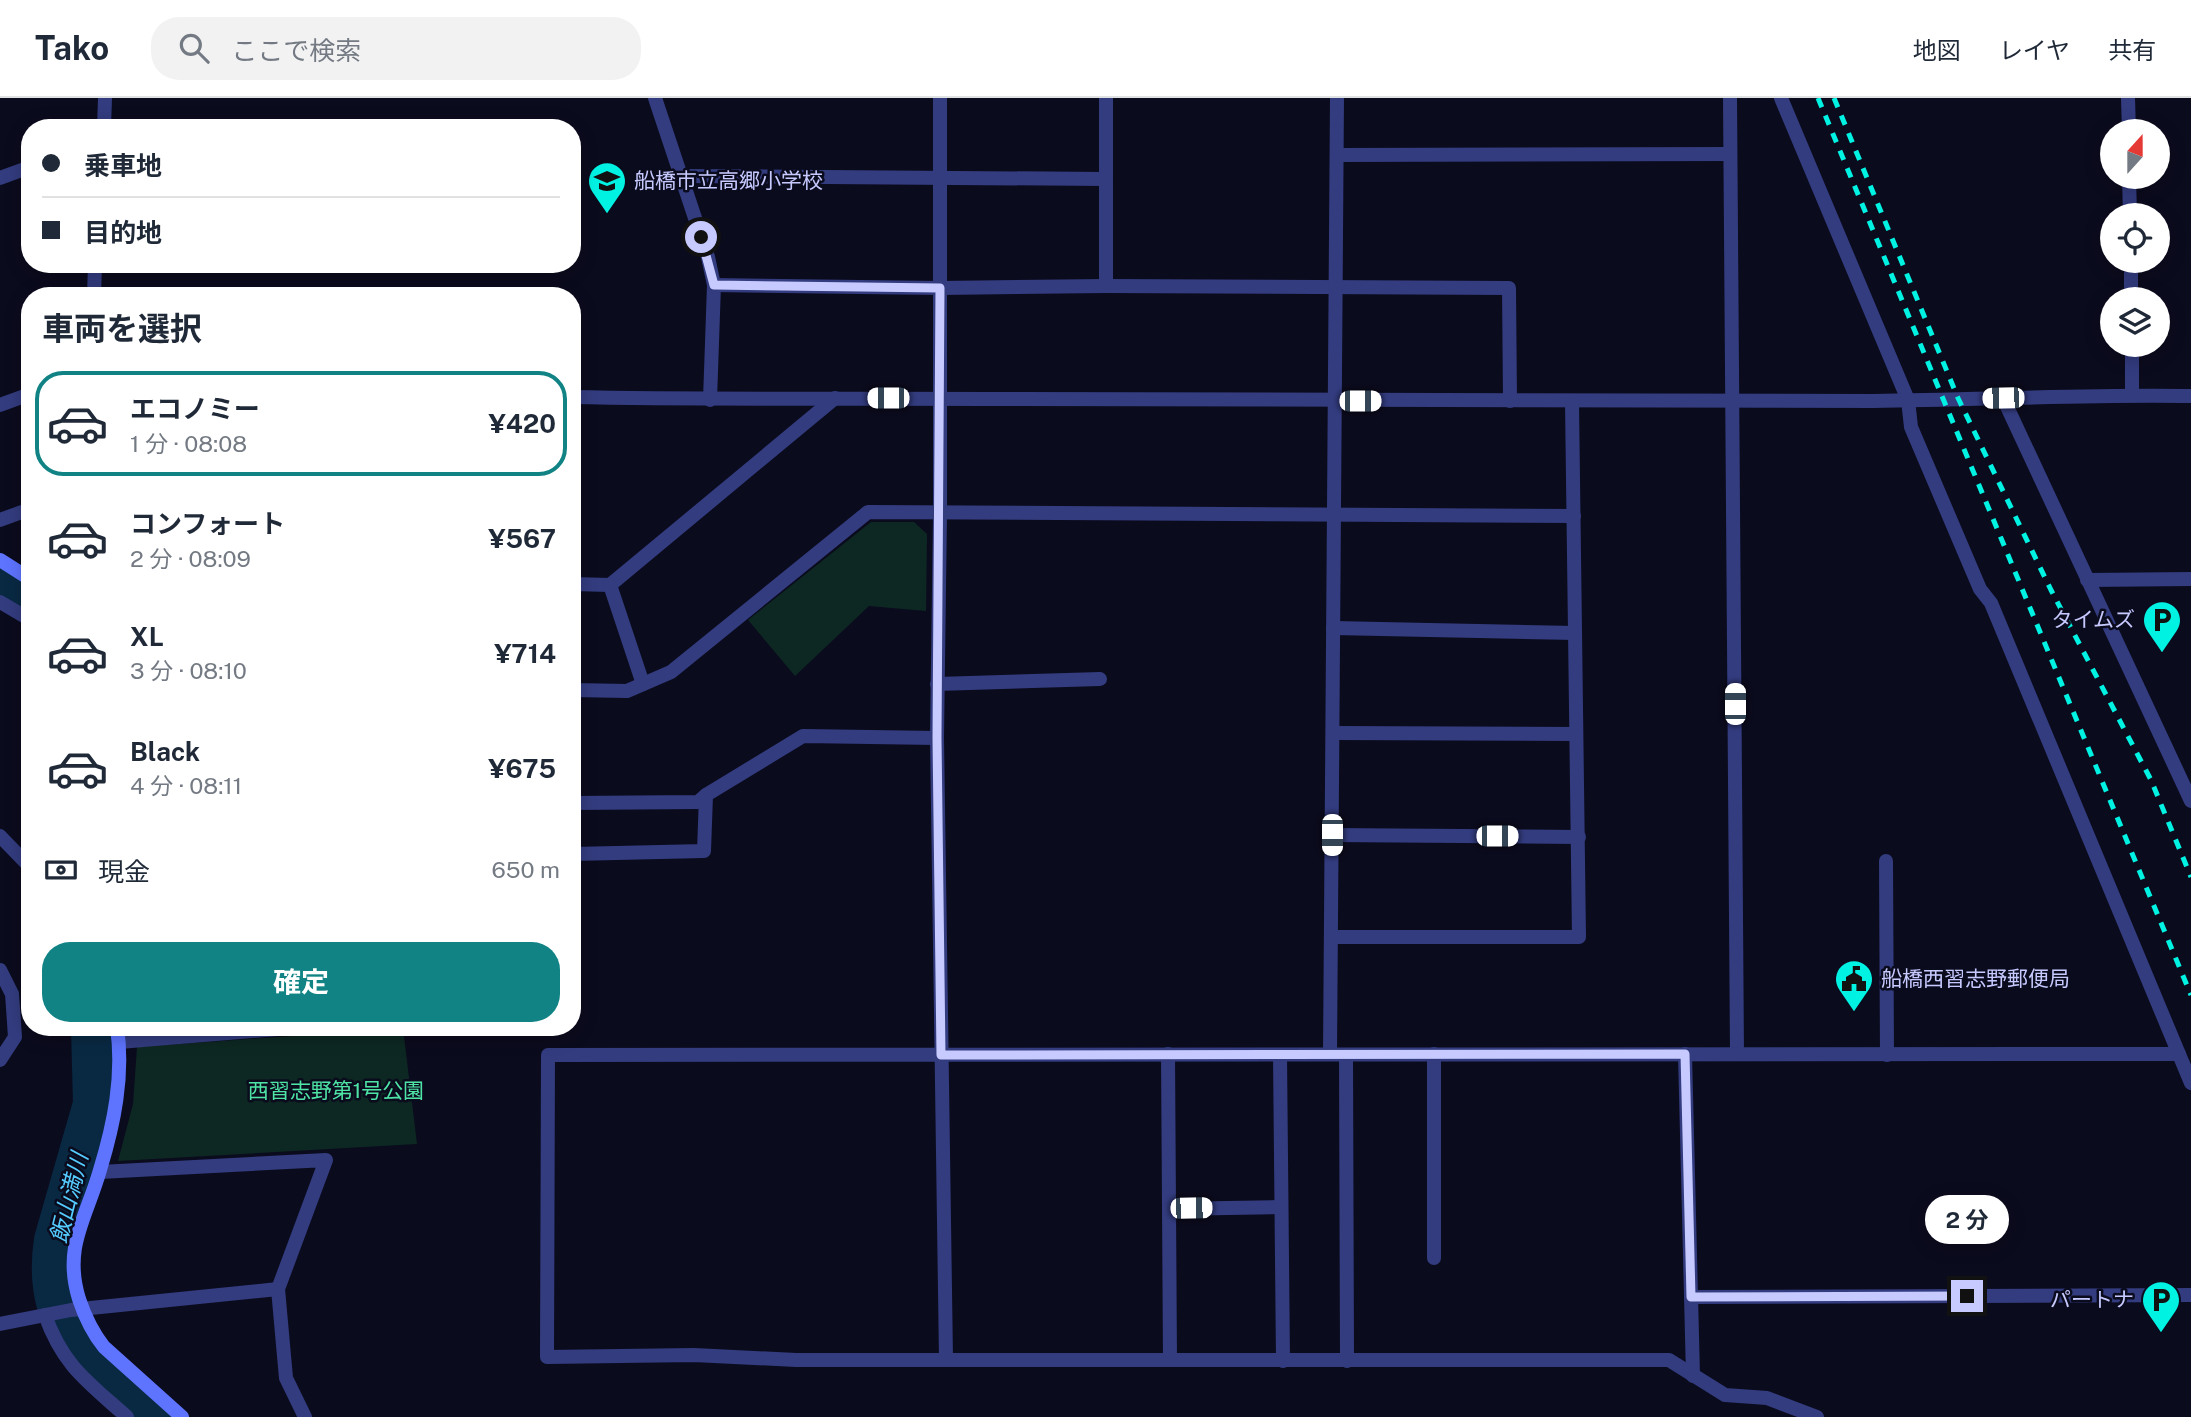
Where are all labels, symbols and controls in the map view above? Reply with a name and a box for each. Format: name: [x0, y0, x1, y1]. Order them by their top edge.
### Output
search box: [151, 17, 641, 80]
text: Tako: [35, 29, 109, 67]
icon: search: [175, 29, 213, 67]
text: ここで検索: [231, 35, 361, 66]
text: 地図: [1913, 36, 1961, 64]
text: レイヤ: [1999, 36, 2070, 64]
text: 共有: [2108, 36, 2156, 64]
north arrow: [2100, 119, 2170, 189]
map controls: [2100, 119, 2170, 357]
text: 乗車地: [84, 150, 162, 181]
school or university icon: 船橋市立高郷小学校: [586, 160, 628, 215]
place label: 船橋市立高郷小学校: [634, 168, 823, 193]
button: locate: [2100, 203, 2170, 273]
text: 目的地: [84, 217, 162, 248]
route start: [685, 221, 717, 253]
button: layers: [2100, 287, 2170, 357]
text: 車両を選択: [42, 310, 202, 347]
car: [1982, 387, 2025, 409]
car: [868, 388, 910, 409]
car: [1340, 391, 1382, 412]
icon: car: [46, 392, 109, 455]
text: エコノミー: [130, 393, 260, 424]
text: ¥420: [489, 408, 556, 439]
text: 1 分 · 08:08: [130, 430, 247, 457]
icon: car: [46, 507, 109, 570]
text: コンフォート: [130, 508, 285, 539]
text: ¥567: [488, 523, 556, 554]
text: 2 分 · 08:09: [130, 545, 251, 572]
parking icon: タイムズ: [2141, 599, 2183, 654]
place label: タイムズ: [2051, 607, 2135, 632]
text: XL: [130, 621, 164, 652]
icon: car: [46, 622, 109, 685]
text: ¥714: [494, 638, 556, 669]
text: 3 分 · 08:10: [130, 657, 247, 684]
car: [1725, 683, 1746, 725]
text: Black: [130, 736, 200, 767]
icon: car: [46, 737, 109, 800]
text: ¥675: [488, 753, 556, 784]
text: 4 分 · 08:11: [130, 772, 242, 799]
car: [1322, 814, 1343, 856]
car: [1477, 826, 1519, 847]
icon: cash: [42, 851, 80, 889]
text: 現金: [98, 856, 150, 887]
text: 650 m: [491, 856, 560, 883]
button: 確定: [42, 942, 560, 1022]
public building icon: 船橋西習志野郵便局: [1833, 958, 1875, 1013]
place label: 船橋西習志野郵便局: [1881, 966, 2070, 991]
park label: 西習志野第1号公園: [248, 1078, 424, 1103]
water label: 飯山満川: [44, 1147, 93, 1246]
callout: 2 分: [1925, 1194, 2009, 1244]
car: [1170, 1197, 1213, 1219]
text: 2 分: [1946, 1206, 1988, 1233]
parking icon: パートナ: [2140, 1279, 2182, 1334]
route end: [1951, 1280, 1983, 1312]
place label: パートナ: [2050, 1287, 2134, 1312]

